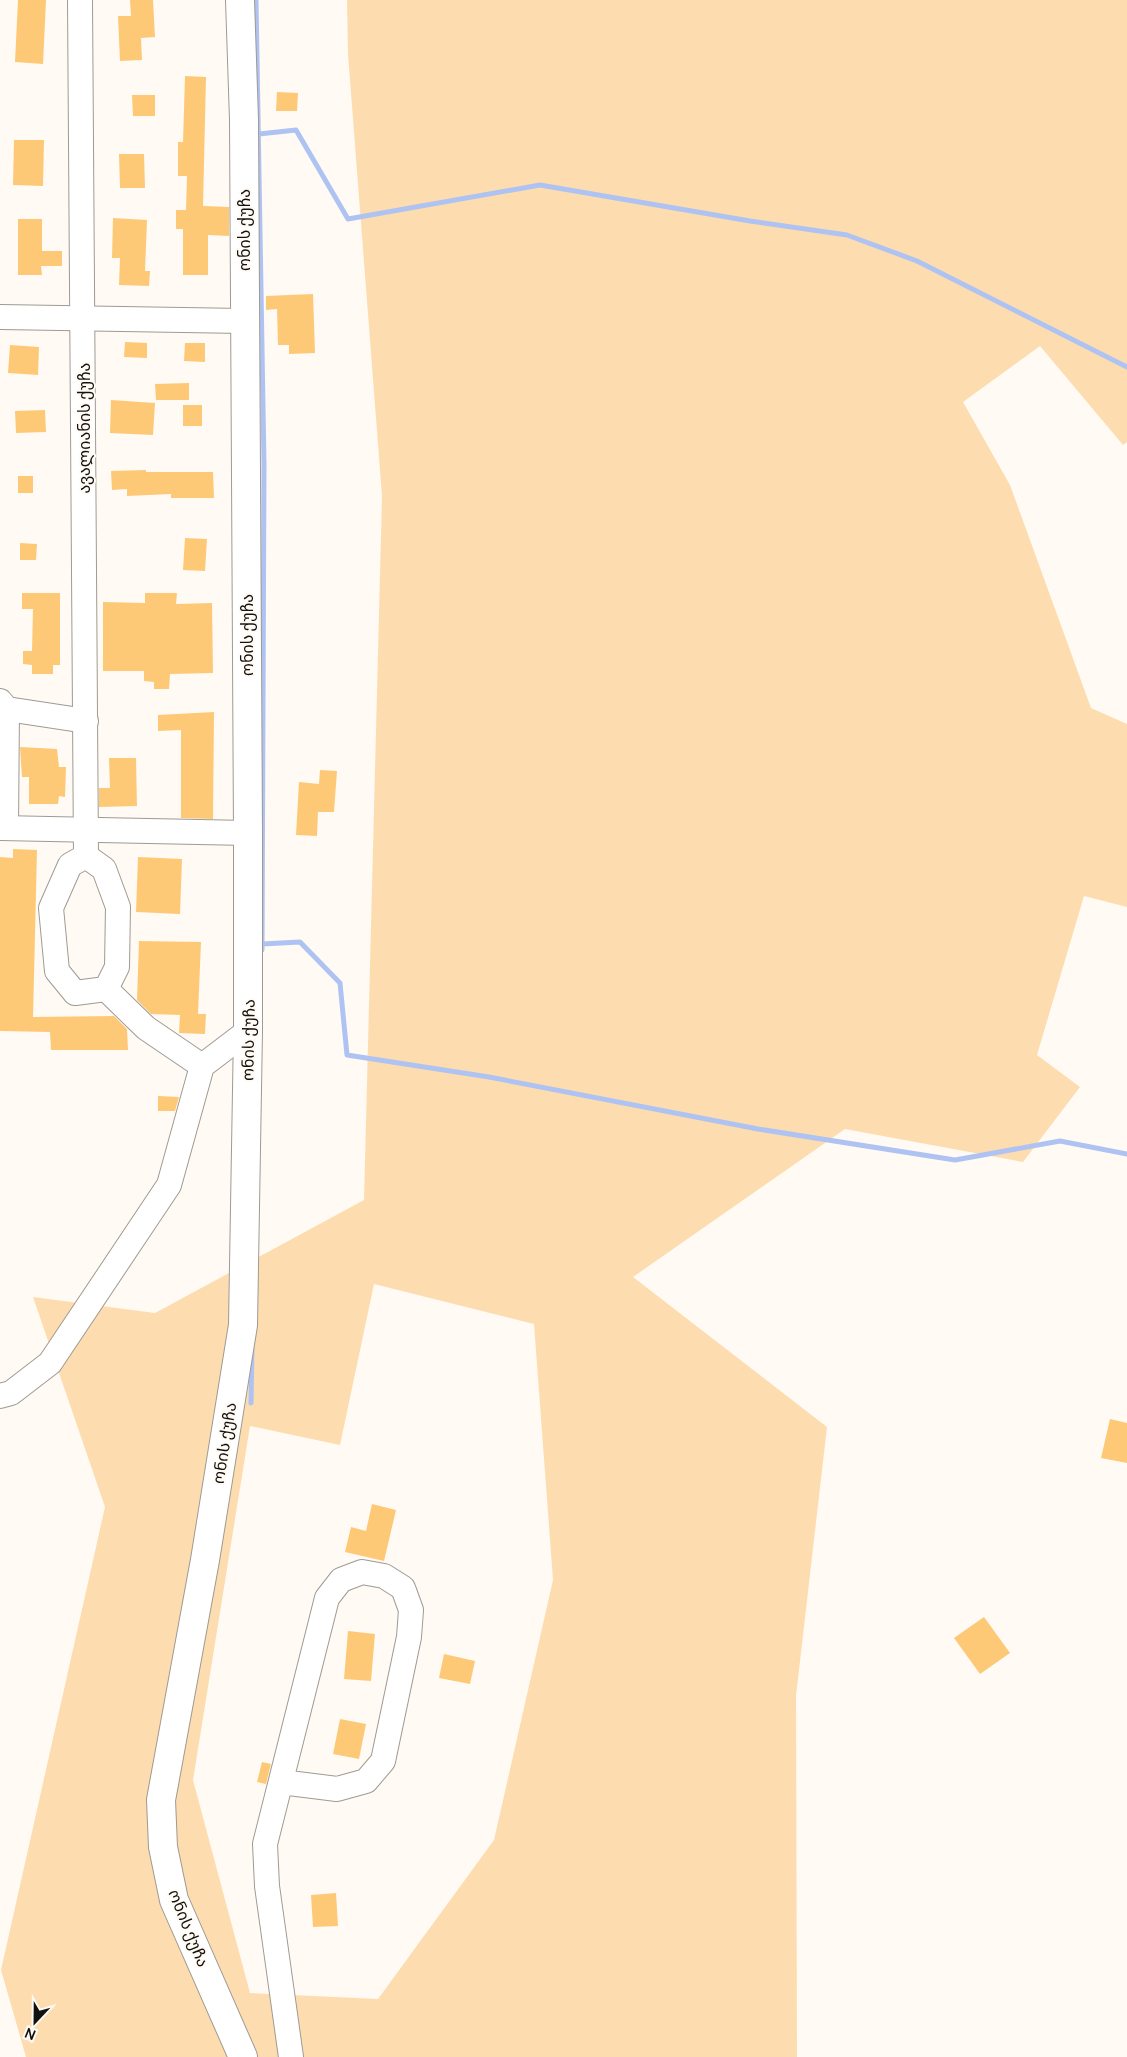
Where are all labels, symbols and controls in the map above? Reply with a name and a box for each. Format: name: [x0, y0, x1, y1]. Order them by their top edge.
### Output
street label: ონის ქუჩა: [233, 189, 255, 271]
street label: ავალიანის ქუჩა: [73, 363, 95, 493]
street label: ონის ქუჩა: [236, 594, 258, 676]
street label: ონის ქუჩა: [236, 999, 260, 1081]
street label: ონის ქუჩა: [207, 1401, 241, 1485]
street label: ონის ქუჩა: [163, 1886, 215, 1970]
north arrow: [10, 1997, 60, 2047]
text: N: [22, 2024, 38, 2045]

